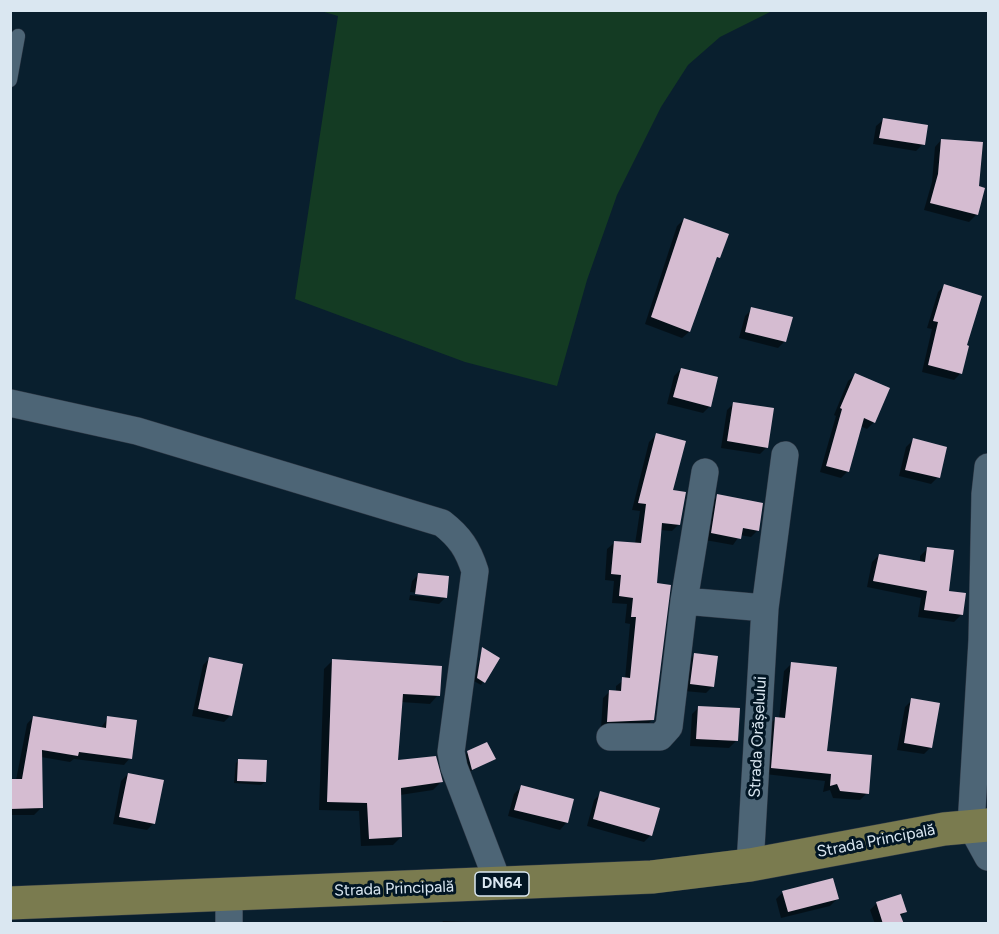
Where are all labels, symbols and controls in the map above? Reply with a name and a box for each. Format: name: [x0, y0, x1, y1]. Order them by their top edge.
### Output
street label: Strada Orășelului: [745, 676, 771, 798]
street label: Strada Principală: [815, 820, 937, 862]
road number: DN64: [475, 872, 529, 896]
street label: Strada Principală: [334, 877, 454, 901]

